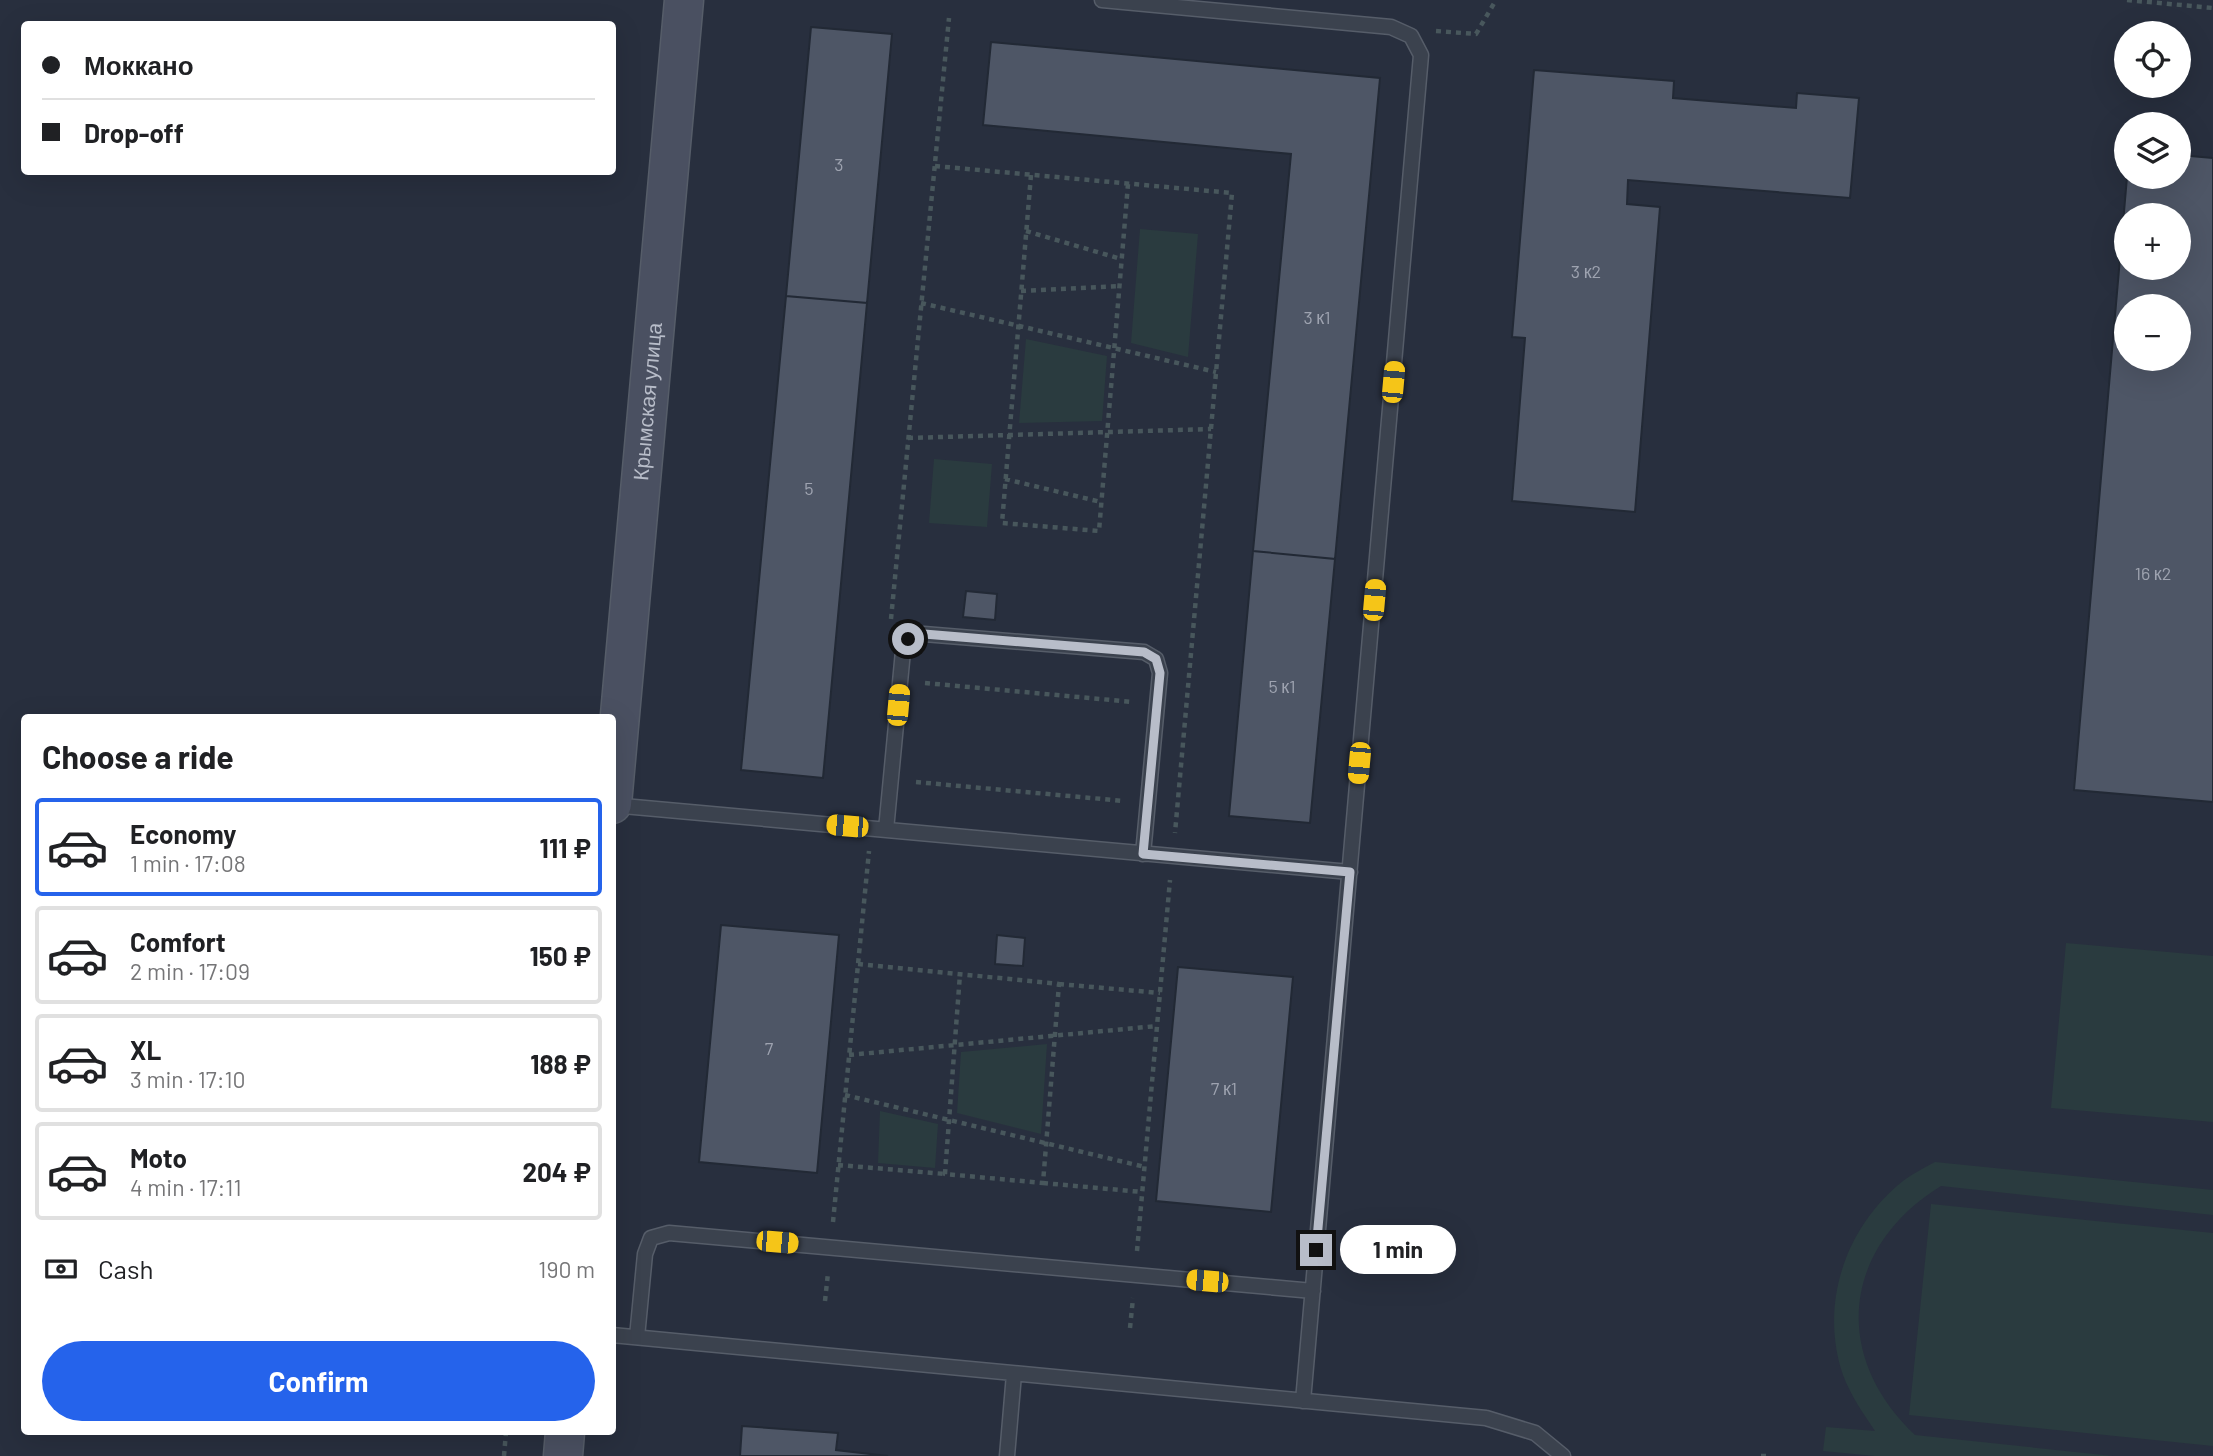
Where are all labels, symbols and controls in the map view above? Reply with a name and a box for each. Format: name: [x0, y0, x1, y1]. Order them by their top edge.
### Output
map controls: [2114, 21, 2191, 371]
button: locate: [2114, 21, 2191, 98]
text: Моккано: [84, 49, 194, 80]
button: layers: [2114, 112, 2191, 189]
text: Drop-off: [84, 117, 184, 148]
house number: 3: [834, 153, 844, 175]
button: +: [2114, 203, 2191, 280]
house number: 3 к2: [1571, 260, 1601, 282]
button: −: [2114, 294, 2191, 371]
house number: 3 к1: [1303, 306, 1331, 328]
street label: Крымская улица: [627, 321, 666, 482]
car: [1381, 360, 1406, 404]
house number: 5: [804, 477, 814, 499]
house number: 16 к2: [2135, 562, 2171, 584]
car: [1362, 578, 1387, 622]
route start: [892, 623, 924, 655]
house number: 5 к1: [1268, 675, 1296, 697]
car: [886, 683, 911, 727]
text: Choose a ride: [42, 737, 234, 775]
car: [1347, 741, 1372, 785]
car: [826, 814, 869, 838]
icon: car: [46, 816, 109, 879]
text: Economy: [130, 818, 236, 849]
text: 111 ₽: [540, 832, 591, 863]
text: 1 min · 17:08: [130, 849, 246, 877]
icon: car: [46, 924, 109, 987]
text: Comfort: [130, 926, 226, 957]
text: 150 ₽: [530, 940, 591, 971]
text: 2 min · 17:09: [130, 957, 250, 985]
icon: car: [46, 1032, 109, 1095]
text: XL: [130, 1034, 161, 1065]
house number: 7: [765, 1037, 774, 1059]
text: 188 ₽: [530, 1048, 591, 1079]
text: 3 min · 17:10: [130, 1065, 246, 1093]
house number: 7 к1: [1211, 1077, 1237, 1099]
icon: car: [46, 1140, 109, 1203]
text: Moto: [130, 1142, 187, 1173]
text: 204 ₽: [522, 1156, 591, 1187]
text: 4 min · 17:11: [130, 1173, 241, 1201]
callout: 1 min: [1340, 1226, 1456, 1274]
car: [756, 1230, 799, 1254]
route end: [1300, 1234, 1332, 1266]
text: 1 min: [1373, 1235, 1423, 1263]
icon: cash: [42, 1250, 80, 1288]
text: Cash: [98, 1253, 153, 1284]
text: 190 m: [538, 1255, 595, 1283]
car: [1186, 1269, 1229, 1293]
button: Confirm: [42, 1341, 595, 1421]

